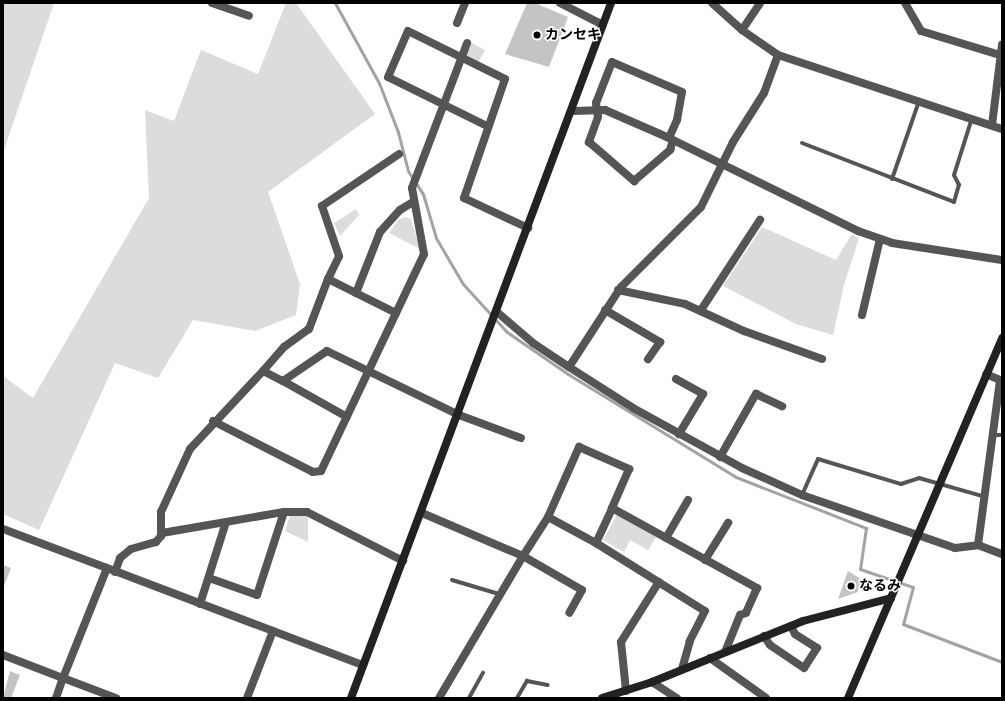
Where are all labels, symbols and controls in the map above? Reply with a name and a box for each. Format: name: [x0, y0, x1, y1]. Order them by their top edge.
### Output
place label: カンセキ: [545, 27, 601, 43]
marker: カンセキ: [532, 30, 542, 40]
place label: なるみ: [859, 578, 901, 594]
marker: なるみ: [846, 581, 856, 591]

